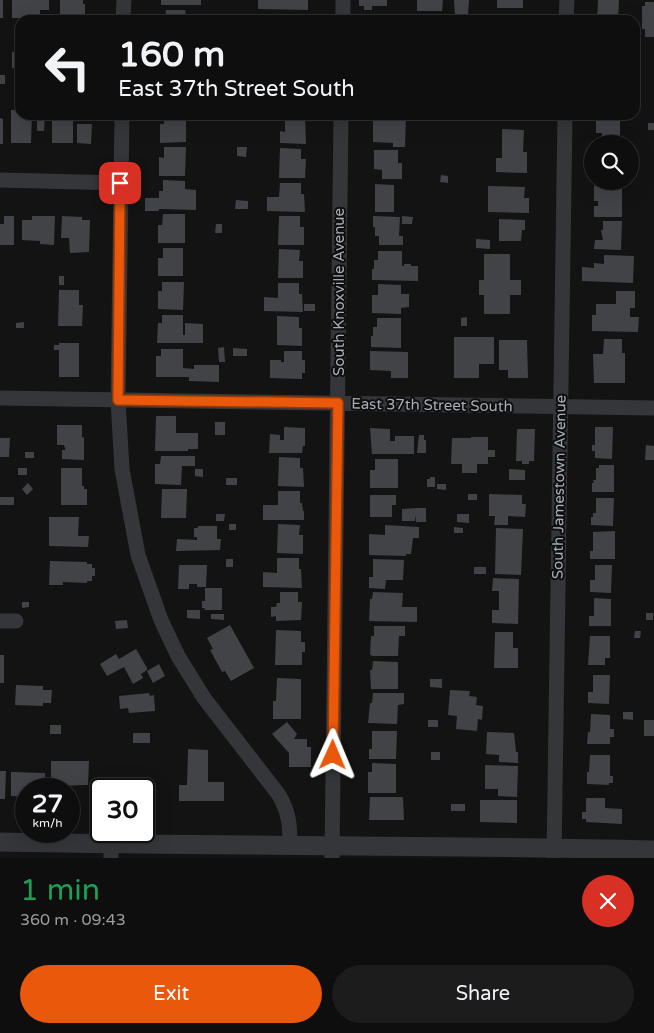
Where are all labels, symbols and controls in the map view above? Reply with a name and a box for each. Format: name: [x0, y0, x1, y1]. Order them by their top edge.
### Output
text: 160 m: [118, 34, 225, 76]
icon: left: [35, 35, 100, 100]
text: East 37th Street South: [118, 76, 355, 102]
map controls: [584, 135, 639, 190]
button: search: [584, 135, 639, 190]
pin: [99, 162, 141, 204]
icon: arrive: [106, 169, 134, 197]
street label: South Knoxville Avenue: [330, 208, 348, 376]
street label: East 37th Street South: [351, 395, 513, 415]
street label: South Jamestown Avenue: [548, 395, 570, 579]
position arrow: [306, 728, 358, 780]
speed limit sign: 30: [90, 778, 155, 843]
text: 27: [32, 789, 63, 819]
text: km/h: [32, 816, 63, 830]
text: 1 min: [20, 872, 100, 909]
button: close: [582, 875, 634, 927]
text: 360 m · 09:43: [20, 910, 126, 930]
button: Exit: [20, 965, 322, 1023]
button: Share: [332, 965, 634, 1023]

